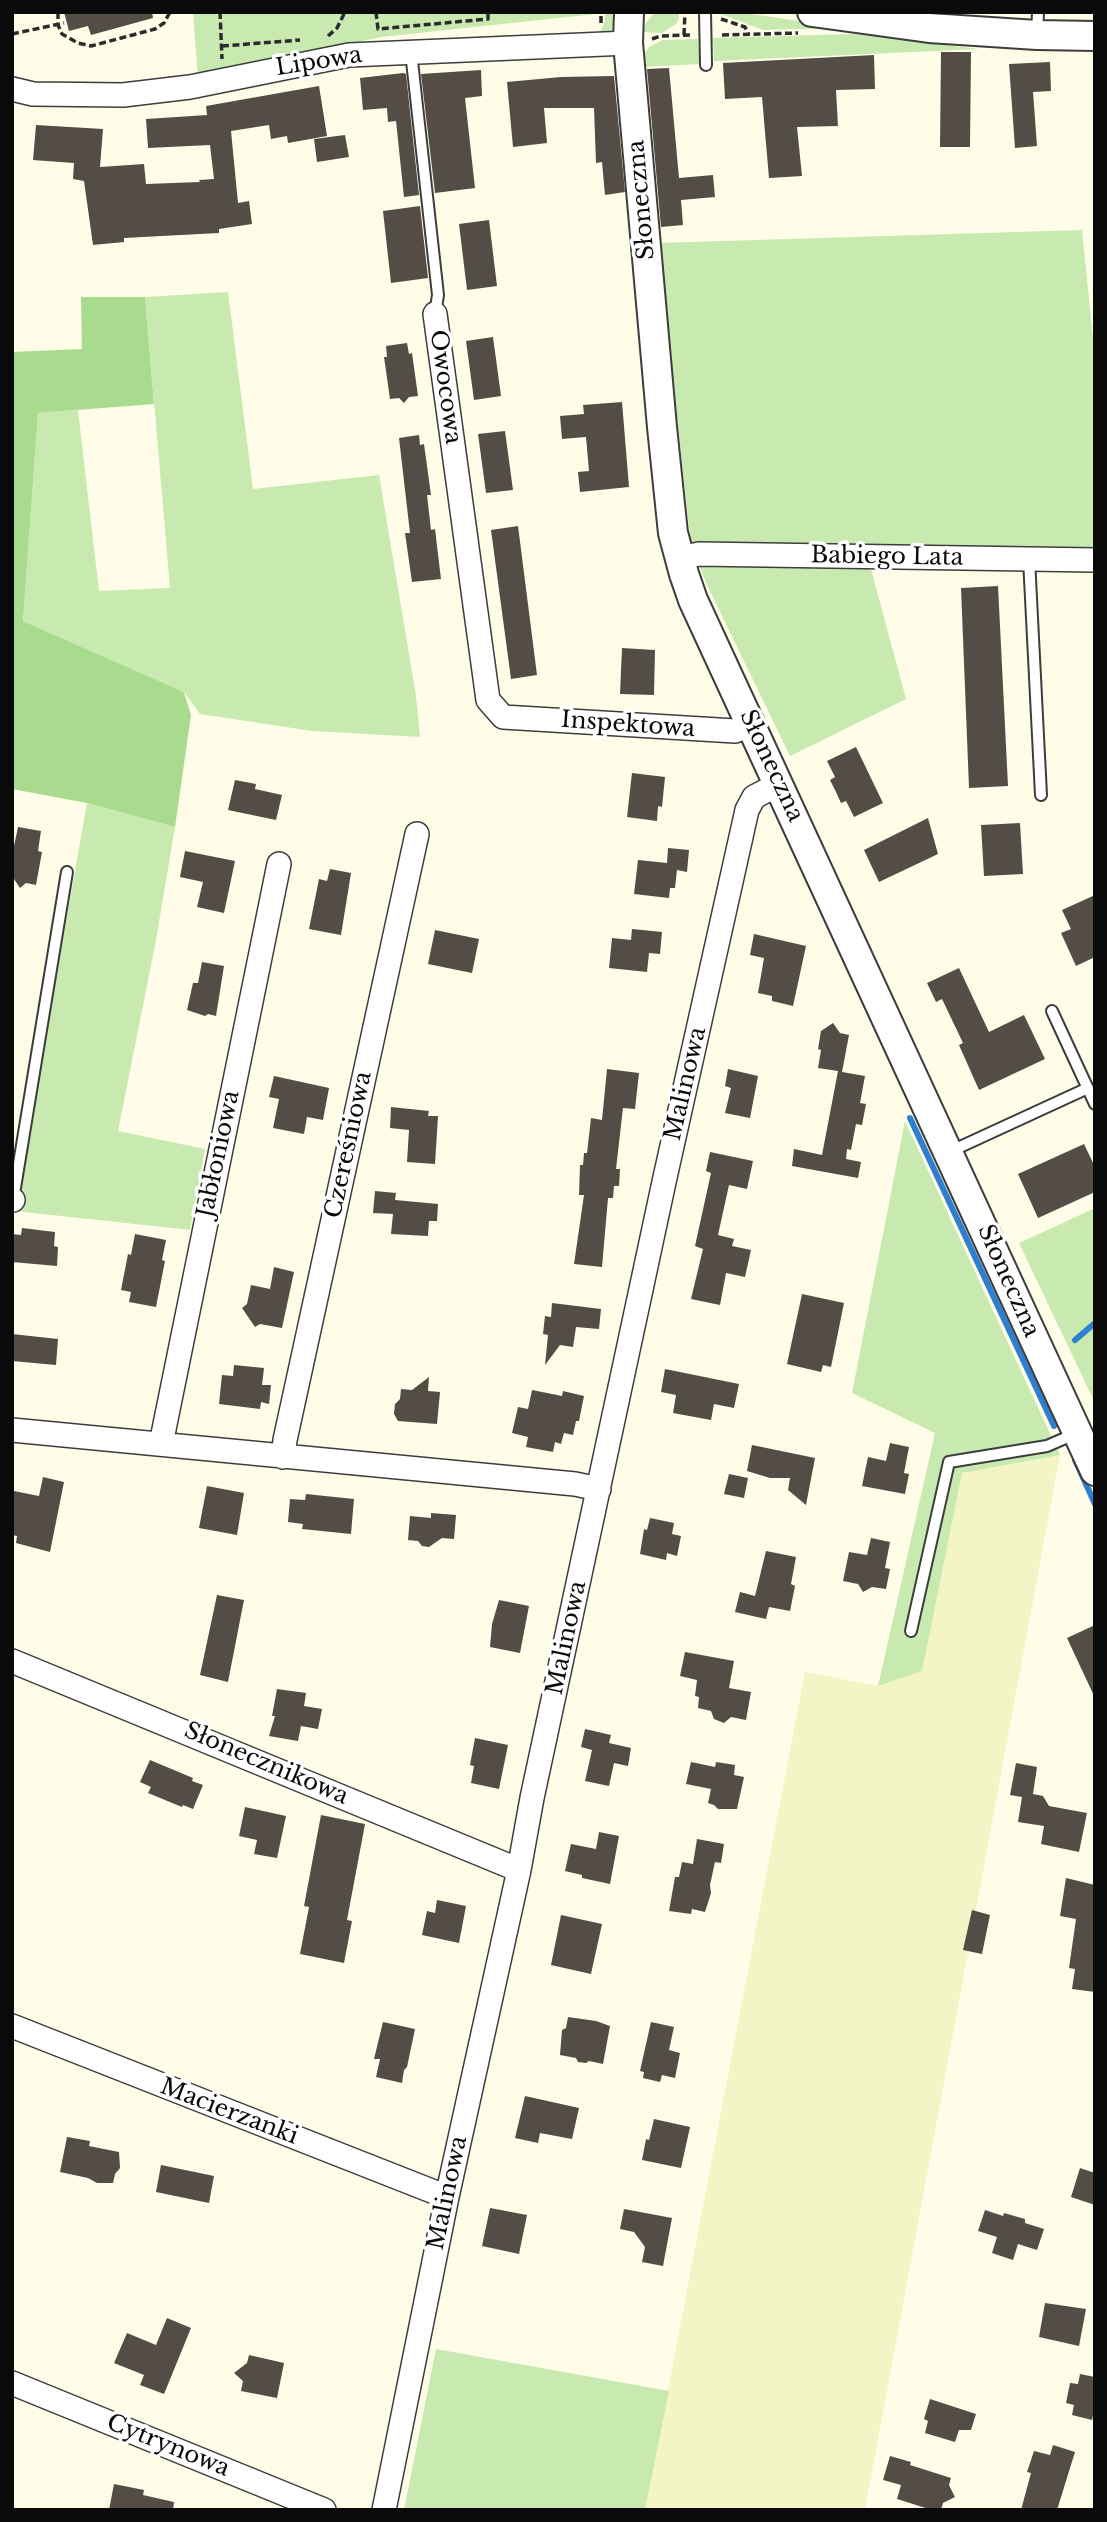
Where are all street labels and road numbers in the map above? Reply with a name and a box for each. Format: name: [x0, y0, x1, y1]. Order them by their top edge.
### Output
street label: Lipowa: [274, 42, 364, 82]
street label: Słoneczna: [623, 139, 661, 261]
street label: Owocowa: [423, 328, 467, 446]
street label: Babiego Lata: [810, 542, 964, 572]
street label: Słoneczna: [733, 706, 809, 826]
street label: Inspektowa: [560, 707, 696, 743]
street label: Malinowa: [660, 1025, 712, 1143]
street label: Czereśniowa: [320, 1069, 378, 1221]
street label: Jabłoniowa: [192, 1088, 246, 1220]
street label: Słoneczna: [971, 1221, 1045, 1341]
street label: Malinowa: [541, 1579, 593, 1697]
street label: Słonecznikowa: [180, 1717, 352, 1811]
street label: Macierzanki: [156, 2073, 302, 2151]
street label: Malinowa: [422, 2134, 474, 2252]
street label: Cytrynowa: [103, 2409, 233, 2483]

